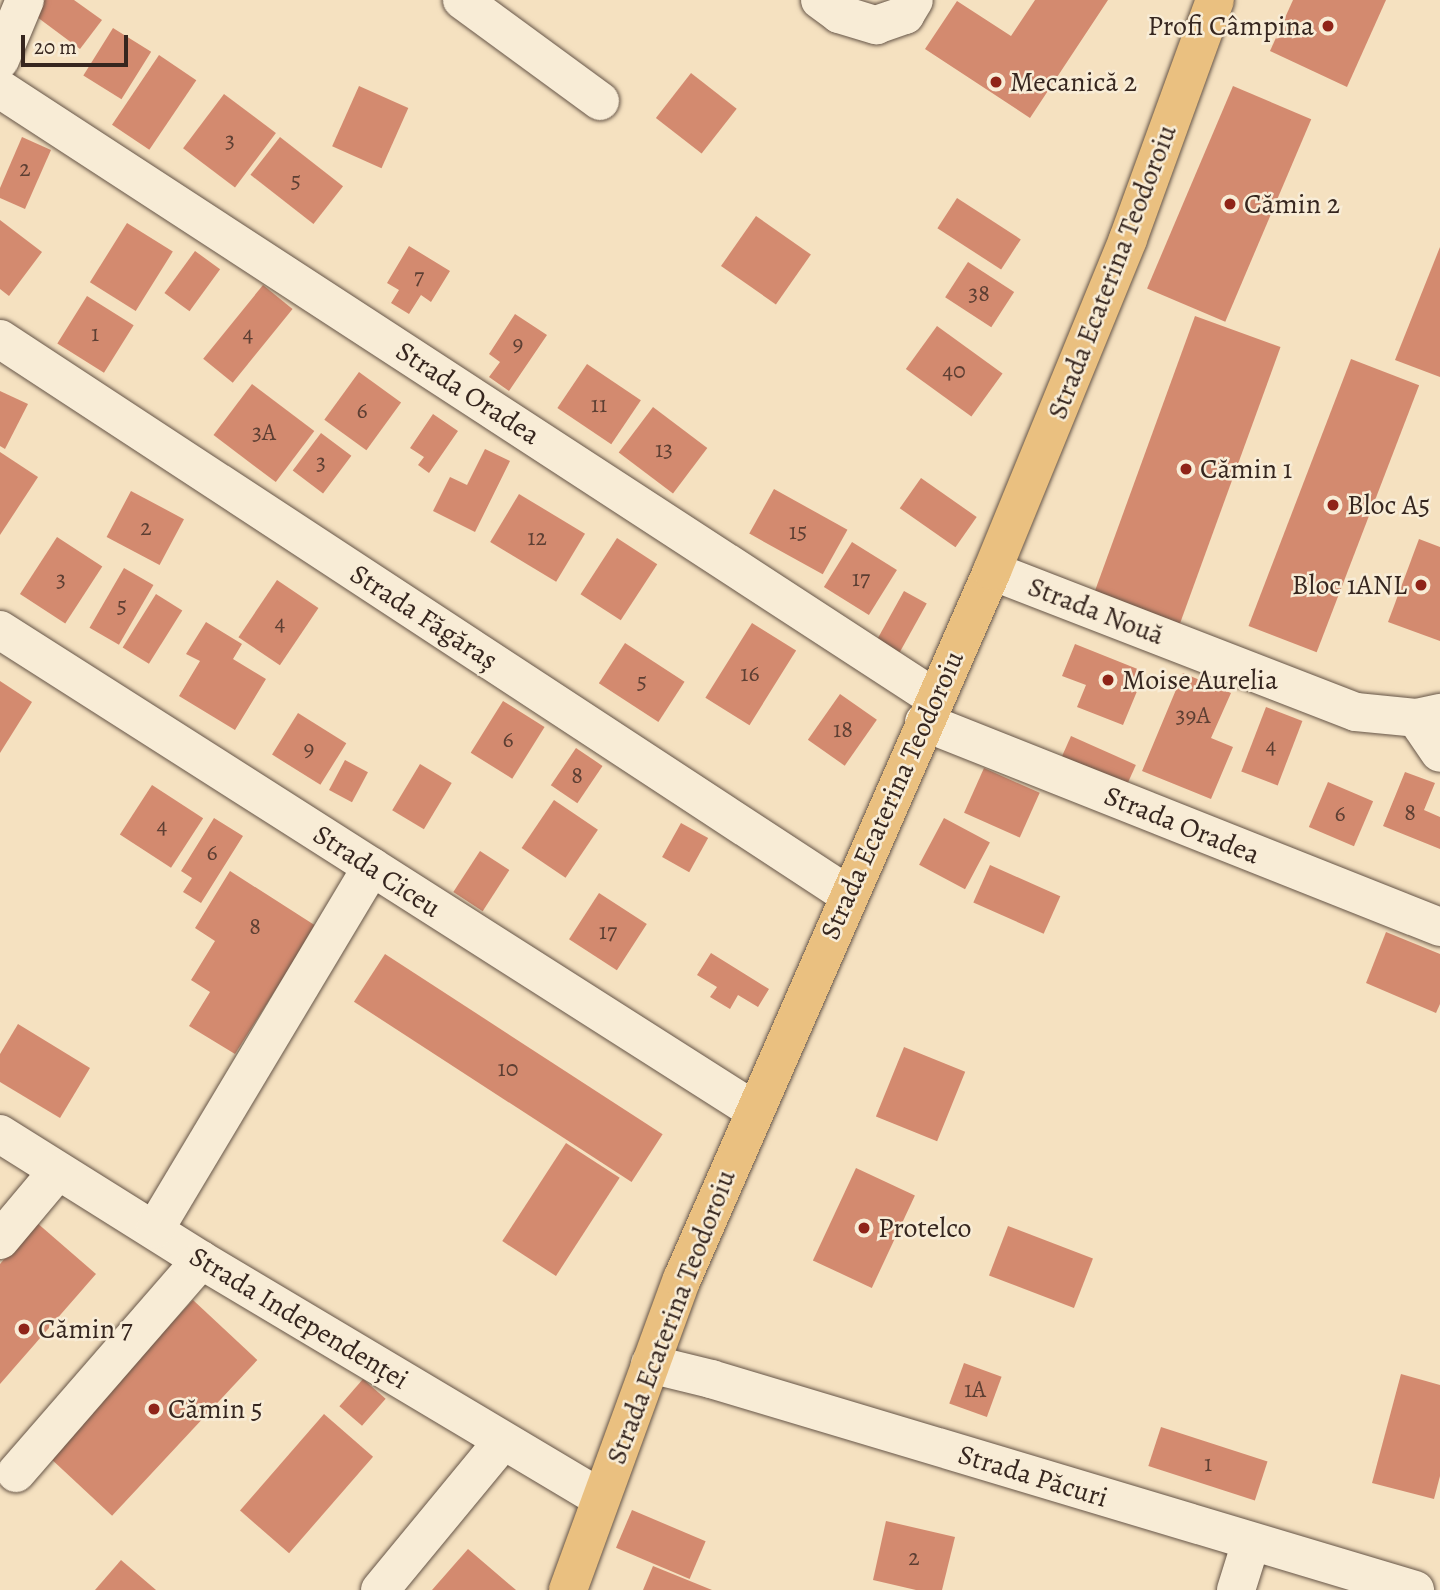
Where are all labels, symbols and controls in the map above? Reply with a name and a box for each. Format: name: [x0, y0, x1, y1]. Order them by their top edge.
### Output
place label: Profi Câmpina: [1148, 9, 1314, 43]
marker: Profi Câmpina: [1320, 18, 1336, 34]
scale bar: [24, 21, 131, 65]
text: 20 m: [34, 33, 77, 61]
place label: Mecanică 2: [1010, 65, 1137, 99]
marker: Mecanică 2: [988, 74, 1004, 90]
street label: Strada Ecaterina Teodoroiu: [1040, 120, 1184, 424]
house number: 3: [225, 127, 235, 155]
house number: 2: [19, 155, 31, 183]
house number: 5: [291, 167, 301, 195]
place label: Cămin 2: [1244, 187, 1340, 221]
marker: Cămin 2: [1222, 196, 1238, 212]
house number: 7: [414, 263, 424, 291]
house number: 38: [968, 280, 990, 308]
house number: 1: [91, 320, 99, 348]
house number: 4: [243, 320, 253, 348]
house number: 9: [513, 330, 523, 358]
street label: Strada Oradea: [390, 334, 546, 452]
house number: 40: [942, 357, 966, 385]
house number: 11: [591, 391, 607, 419]
house number: 6: [356, 397, 368, 425]
house number: 3A: [252, 419, 276, 447]
house number: 13: [655, 436, 673, 464]
house number: 3: [316, 449, 326, 477]
place label: Cămin 1: [1200, 452, 1292, 486]
marker: Cămin 1: [1178, 461, 1194, 477]
place label: Bloc A5: [1347, 488, 1430, 522]
marker: Bloc A5: [1325, 497, 1341, 513]
house number: 2: [140, 514, 152, 542]
house number: 15: [789, 518, 807, 546]
house number: 12: [527, 524, 547, 552]
street label: Strada Făgăraș: [344, 557, 504, 677]
house number: 17: [852, 565, 870, 593]
house number: 3: [56, 566, 66, 594]
place label: Bloc 1ANL: [1292, 568, 1407, 602]
street label: Strada Nouă: [1023, 570, 1169, 652]
marker: Bloc 1ANL: [1413, 577, 1429, 593]
house number: 5: [117, 592, 127, 620]
house number: 4: [275, 609, 285, 637]
street label: Strada Ecaterina Teodoroiu: [813, 645, 971, 945]
house number: 16: [740, 660, 760, 688]
place label: Moise Aurelia: [1122, 663, 1278, 697]
house number: 5: [637, 668, 647, 696]
marker: Moise Aurelia: [1100, 672, 1116, 688]
house number: 39A: [1176, 702, 1210, 730]
house number: 18: [833, 716, 853, 744]
house number: 6: [502, 726, 514, 754]
house number: 4: [1266, 732, 1276, 760]
house number: 9: [304, 735, 314, 763]
house number: 8: [571, 762, 583, 790]
street label: Strada Oradea: [1099, 779, 1265, 871]
house number: 8: [1404, 799, 1416, 827]
house number: 6: [1334, 800, 1346, 828]
house number: 4: [157, 812, 167, 840]
street label: Strada Ciceu: [307, 817, 447, 925]
house number: 6: [206, 839, 218, 867]
house number: 8: [249, 913, 261, 941]
house number: 17: [599, 918, 617, 946]
house number: 10: [498, 1055, 518, 1083]
street label: Strada Ecaterina Teodoroiu: [599, 1165, 743, 1469]
place label: Protelco: [878, 1211, 972, 1245]
marker: Protelco: [856, 1220, 872, 1236]
street label: Strada Independenței: [184, 1239, 414, 1397]
place label: Cămin 7: [38, 1312, 132, 1346]
marker: Cămin 7: [16, 1321, 32, 1337]
house number: 1A: [964, 1376, 986, 1404]
place label: Cămin 5: [168, 1392, 263, 1426]
marker: Cămin 5: [146, 1401, 162, 1417]
street label: Strada Păcuri: [954, 1437, 1112, 1515]
house number: 1: [1204, 1450, 1212, 1478]
house number: 2: [908, 1544, 920, 1572]

